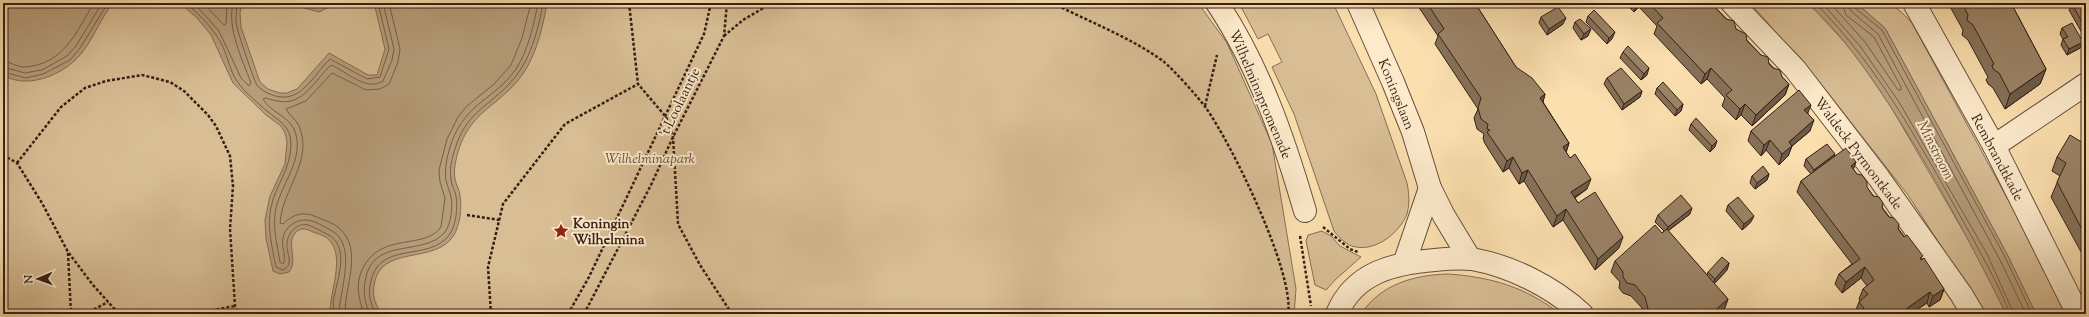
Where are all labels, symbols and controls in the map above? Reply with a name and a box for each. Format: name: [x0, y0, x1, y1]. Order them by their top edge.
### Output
street label: Wilhelminapromenade: [1223, 27, 1295, 163]
street label: Koningslaan: [1372, 56, 1418, 133]
street label: 't Loolaantje: [655, 65, 706, 141]
street label: Waldeck Pyrmontkade: [1808, 94, 1906, 215]
street label: Rembrandtkade: [1965, 111, 2028, 205]
water label: Minstroom: [1911, 117, 1959, 184]
park label: Wilhelminapark: [605, 150, 696, 170]
place label: Koningin Wilhelmina: [573, 215, 645, 251]
place icon: Koningin Wilhelmina: [552, 222, 570, 240]
north arrow: [18, 259, 58, 299]
text: N: [21, 274, 37, 285]

